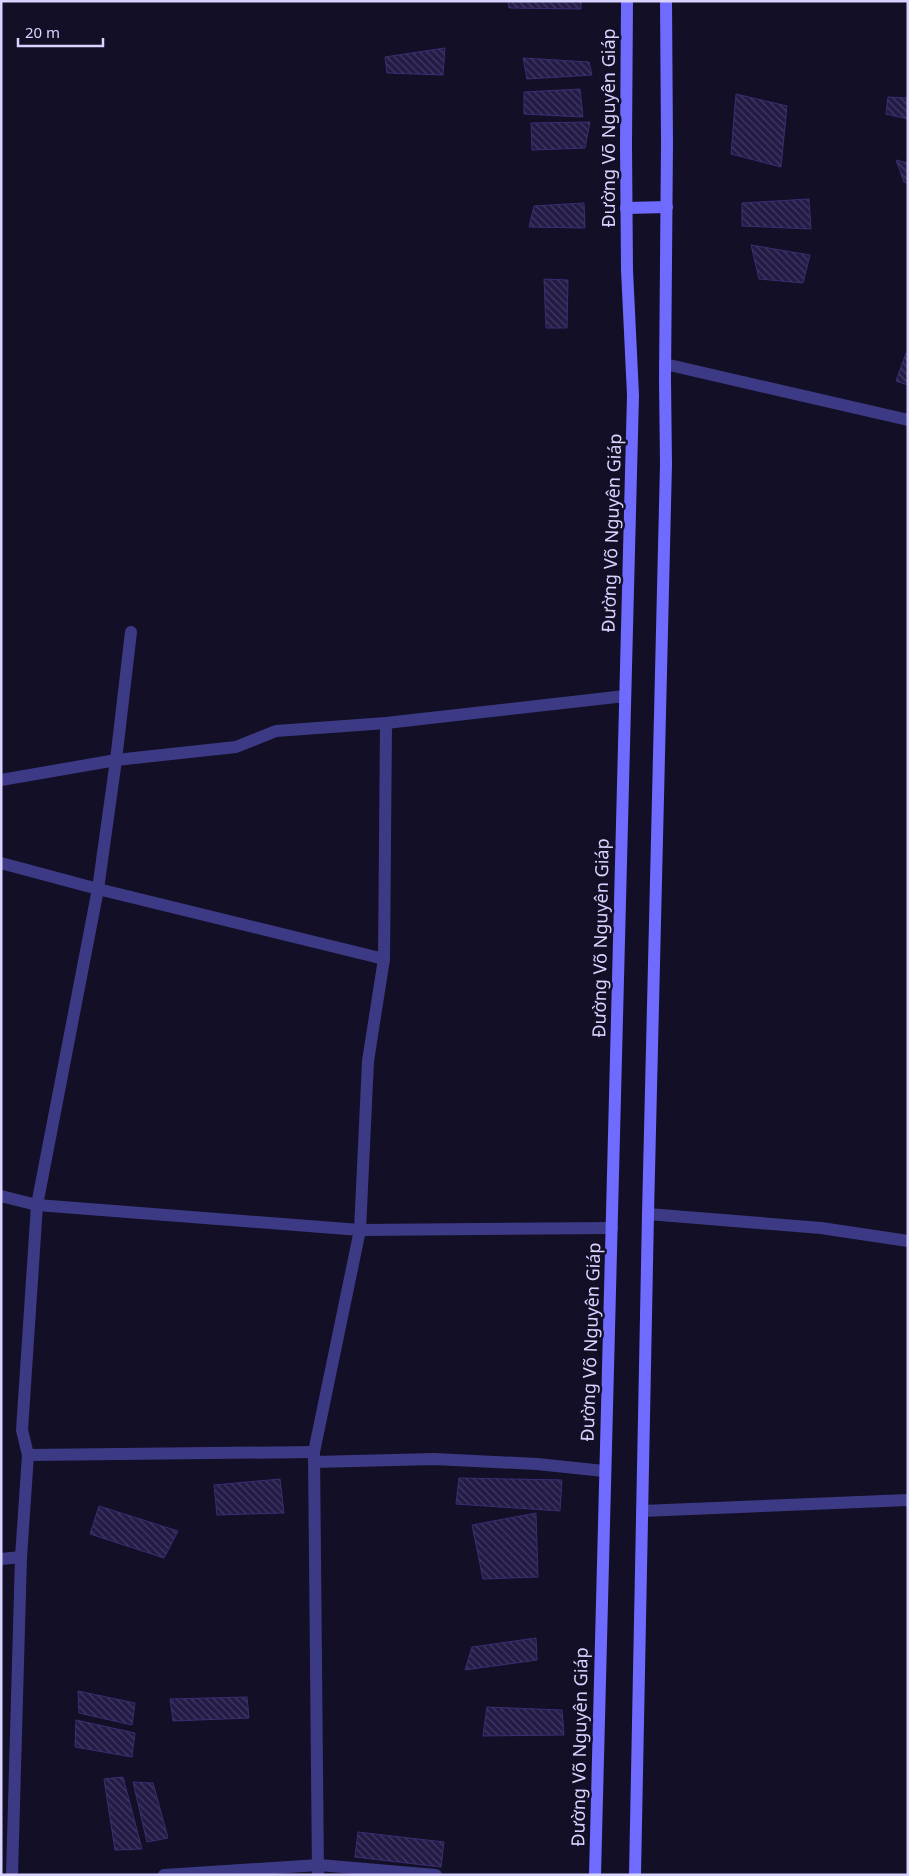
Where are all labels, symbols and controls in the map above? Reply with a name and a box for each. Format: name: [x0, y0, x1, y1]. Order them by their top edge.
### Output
scale bar: [18, 15, 102, 47]
text: 20 m: [25, 22, 60, 42]
street label: Đường Võ Nguyên Giáp: [596, 28, 620, 228]
street label: Đường Võ Nguyên Giáp: [596, 433, 626, 633]
street label: Đường Võ Nguyên Giáp: [586, 838, 614, 1038]
street label: Đường Võ Nguyên Giáp: [575, 1242, 605, 1442]
street label: Đường Võ Nguyên Giáp: [565, 1647, 593, 1847]

